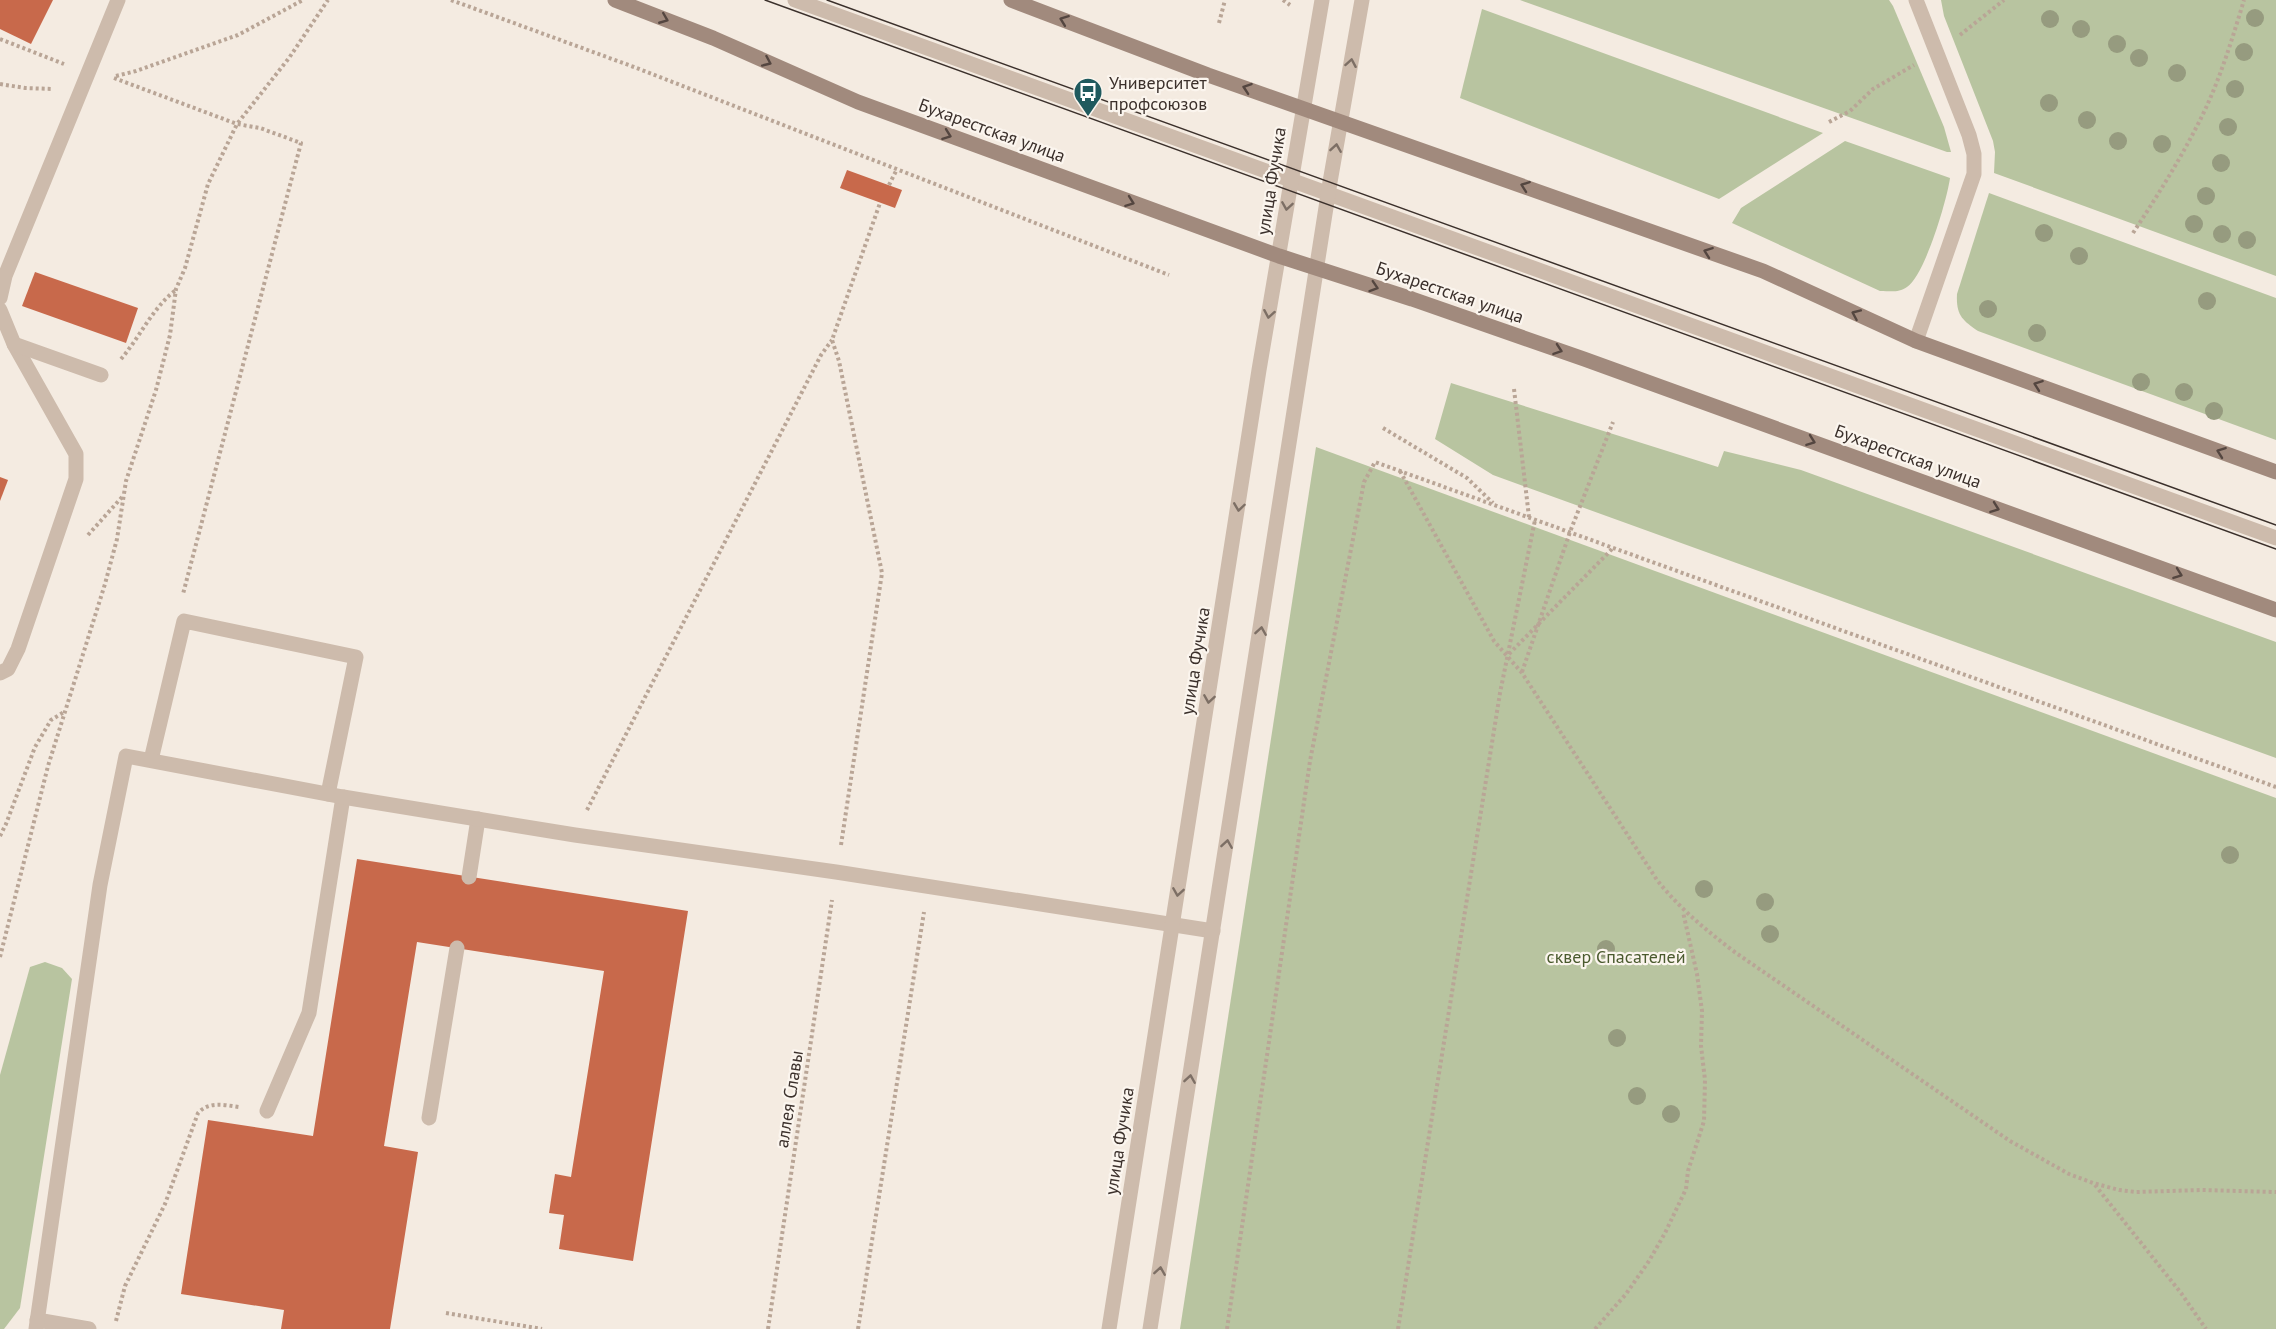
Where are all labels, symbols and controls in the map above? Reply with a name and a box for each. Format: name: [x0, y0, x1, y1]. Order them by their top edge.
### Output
one-way arrow: [659, 11, 669, 24]
one-way arrow: [1059, 14, 1070, 27]
one-way arrow: [760, 54, 771, 66]
one-way arrow: [1344, 58, 1357, 68]
place label: Университет профсоюзов: [1109, 71, 1207, 115]
bus stop icon: Университет профсоюзов: [1072, 76, 1104, 118]
one-way arrow: [1242, 82, 1253, 95]
street label: Бухарестская улица: [915, 93, 1069, 167]
street label: улица Фучика: [1251, 125, 1291, 237]
one-way arrow: [942, 127, 952, 140]
one-way arrow: [1329, 143, 1341, 153]
one-way arrow: [1520, 180, 1531, 193]
one-way arrow: [1125, 194, 1135, 207]
one-way arrow: [1281, 201, 1293, 210]
one-way arrow: [1703, 246, 1714, 259]
street label: Бухарестская улица: [1373, 256, 1527, 328]
one-way arrow: [1368, 279, 1379, 292]
one-way arrow: [1263, 309, 1276, 319]
one-way arrow: [1852, 309, 1863, 321]
one-way arrow: [1552, 343, 1563, 355]
one-way arrow: [2033, 380, 2044, 392]
street label: Бухарестская улица: [1831, 419, 1985, 493]
one-way arrow: [1805, 434, 1816, 447]
one-way arrow: [2216, 446, 2227, 459]
one-way arrow: [1989, 500, 1999, 513]
one-way arrow: [1233, 502, 1245, 511]
one-way arrow: [2172, 567, 2183, 580]
street label: улица Фучика: [1175, 605, 1215, 717]
one-way arrow: [1254, 627, 1266, 636]
one-way arrow: [1203, 695, 1215, 704]
one-way arrow: [1220, 840, 1233, 850]
one-way arrow: [1173, 887, 1185, 897]
park label: cквер Спасателей: [1547, 945, 1685, 968]
street label: аллея Славы: [770, 1049, 808, 1149]
one-way arrow: [1183, 1074, 1196, 1084]
street label: улица Фучика: [1099, 1085, 1139, 1197]
one-way arrow: [1153, 1267, 1165, 1276]

